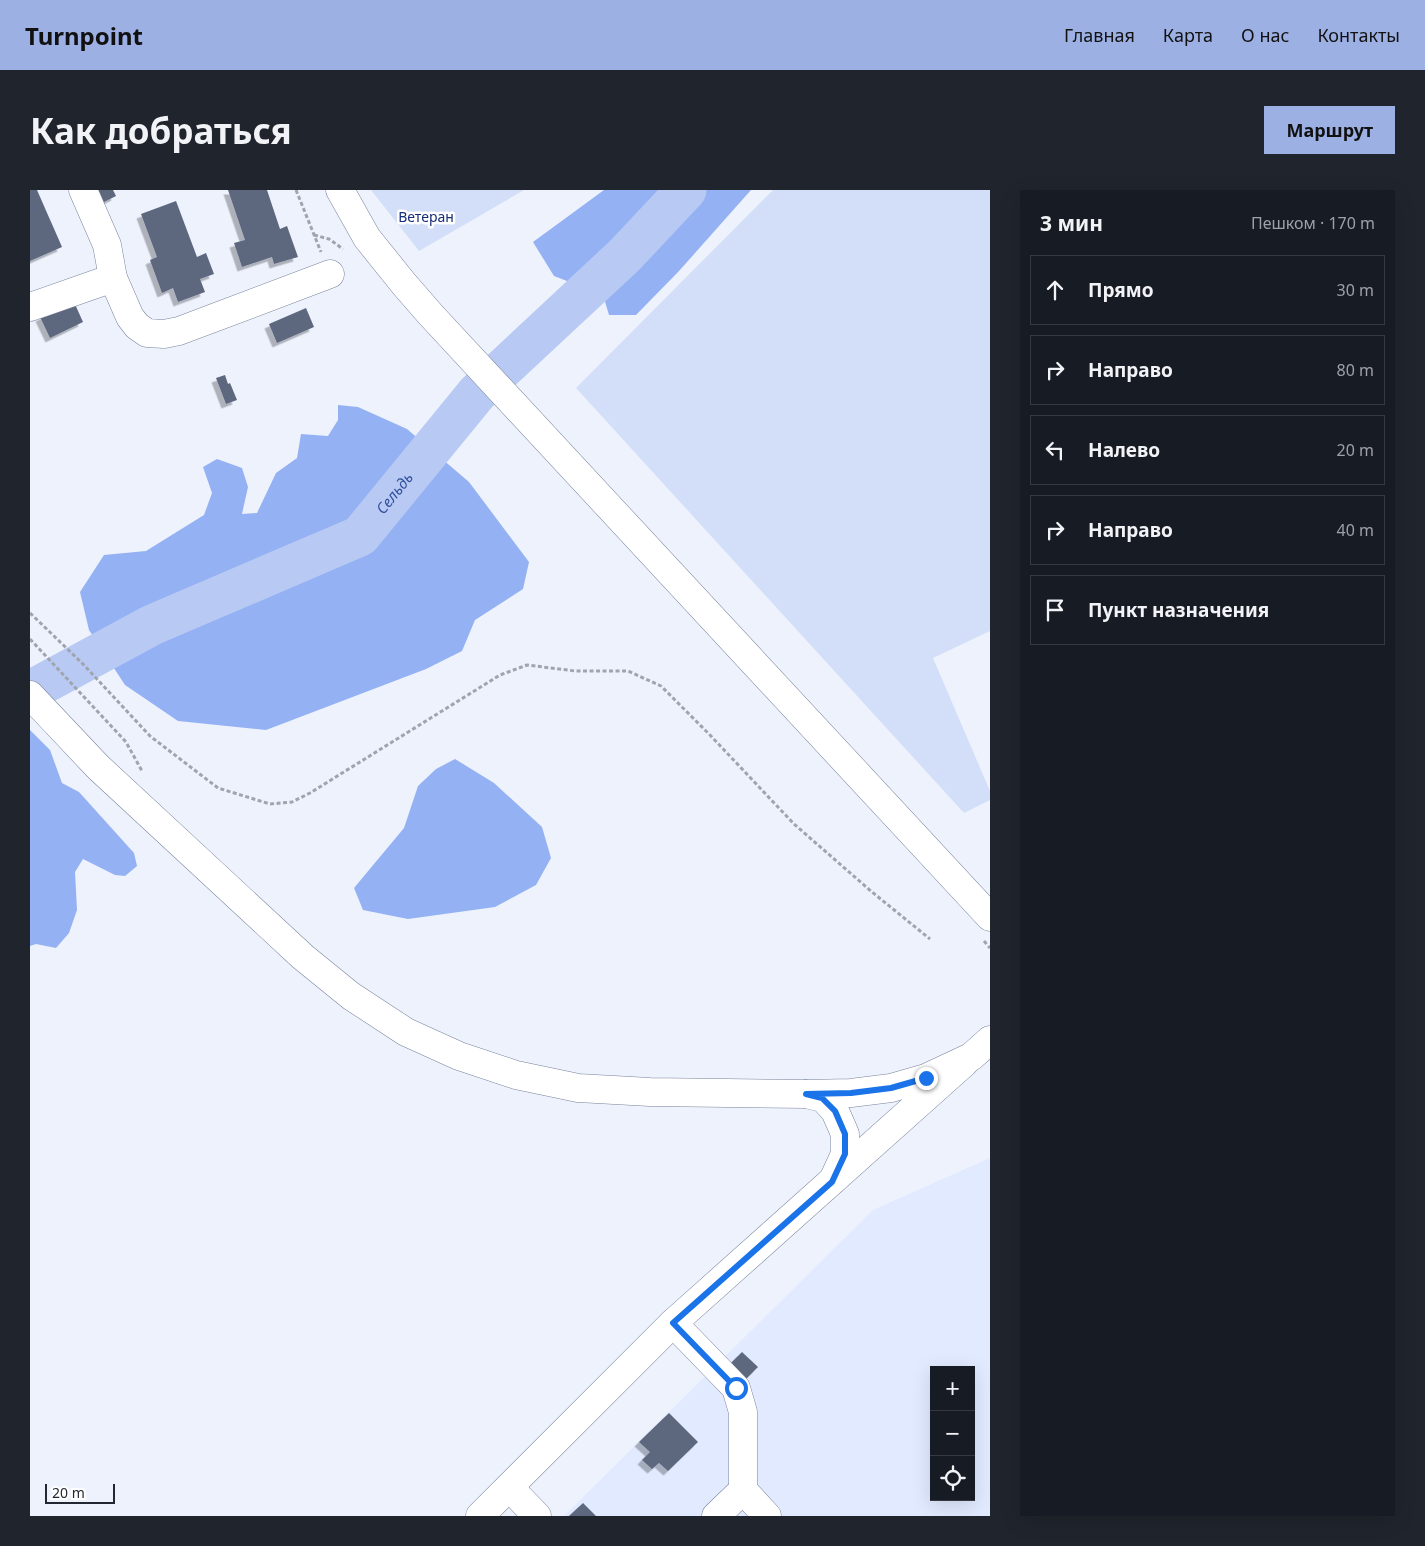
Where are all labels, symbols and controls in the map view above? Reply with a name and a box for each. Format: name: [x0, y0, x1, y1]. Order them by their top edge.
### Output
text: Turnpoint: [25, 19, 143, 52]
text: Главная: [1064, 23, 1135, 47]
text: Карта: [1163, 23, 1213, 47]
text: О нас: [1241, 23, 1289, 47]
text: Контакты: [1317, 23, 1400, 47]
button: Маршрут: [1264, 106, 1395, 154]
text: Как добраться: [30, 107, 292, 154]
park label: Ветеран: [398, 207, 454, 226]
text: 3 мин: [1040, 209, 1103, 237]
text: Пешком · 170 m: [1251, 212, 1375, 234]
icon: ahead: [1041, 276, 1069, 304]
text: Прямо: [1088, 277, 1154, 303]
text: 30 m: [1337, 279, 1374, 301]
icon: right: [1041, 356, 1069, 384]
text: Направо: [1088, 357, 1173, 383]
text: 80 m: [1337, 359, 1374, 381]
icon: left: [1041, 436, 1069, 464]
text: Налево: [1088, 437, 1160, 463]
text: 20 m: [1337, 439, 1374, 461]
water label: Сельдь: [371, 468, 417, 518]
icon: right: [1041, 516, 1069, 544]
text: Направо: [1088, 517, 1173, 543]
text: 40 m: [1337, 519, 1374, 541]
icon: arrive: [1041, 596, 1069, 624]
text: Пункт назначения: [1088, 597, 1269, 623]
route end: [915, 1067, 938, 1090]
map controls: [930, 1366, 975, 1501]
button: +: [930, 1366, 975, 1411]
route start: [725, 1377, 748, 1400]
button: −: [930, 1411, 975, 1456]
button: locate: [930, 1456, 975, 1501]
scale bar: [45, 1481, 115, 1504]
text: 20 m: [52, 1483, 85, 1502]

